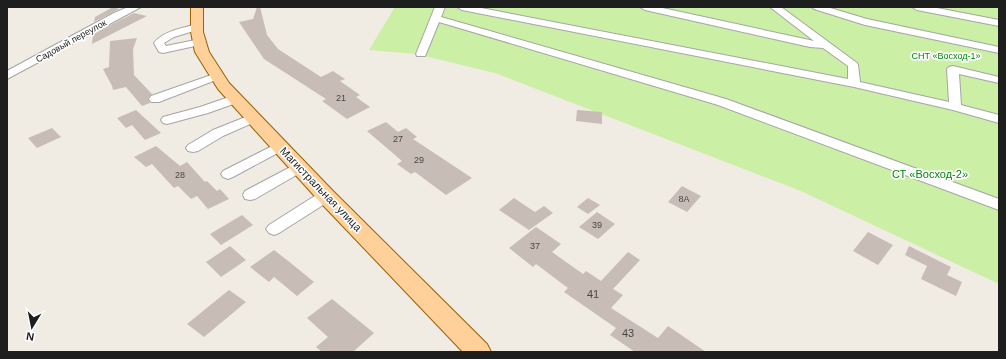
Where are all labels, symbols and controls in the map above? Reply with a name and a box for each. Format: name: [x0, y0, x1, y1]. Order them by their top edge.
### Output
street label: Садовый переулок: [34, 17, 108, 65]
park label: СНТ «Восход-1»: [912, 51, 980, 61]
house number: 21: [336, 93, 346, 103]
house number: 27: [393, 134, 403, 144]
street label: Магистральная улица: [278, 145, 365, 234]
house number: 29: [414, 155, 424, 165]
park label: СТ «Восход-2»: [892, 168, 968, 180]
house number: 28: [175, 170, 185, 180]
house number: 8А: [678, 194, 690, 204]
house number: 39: [592, 220, 602, 230]
house number: 37: [530, 241, 540, 251]
house number: 41: [587, 288, 599, 300]
north arrow: [12, 307, 52, 347]
house number: 43: [622, 327, 634, 339]
text: N: [25, 330, 35, 343]

